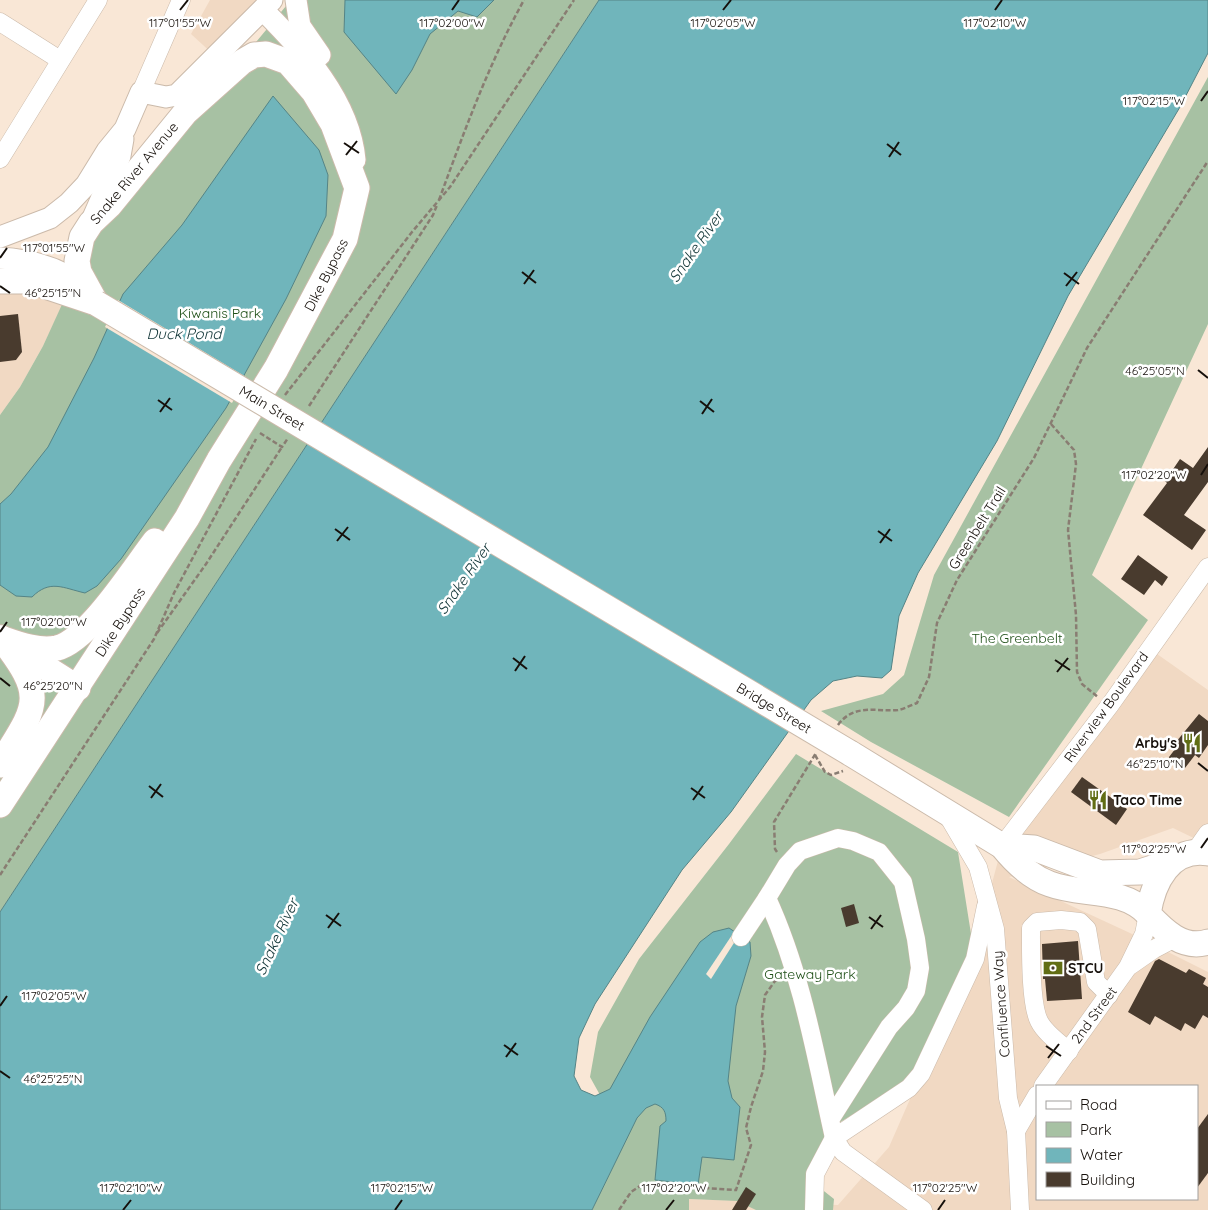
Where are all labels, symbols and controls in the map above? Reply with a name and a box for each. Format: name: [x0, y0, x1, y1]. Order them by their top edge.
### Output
text: 117°01'55"W: [149, 15, 211, 30]
text: 117°02'00"W: [419, 15, 485, 30]
text: 117°02'05"W: [691, 15, 756, 30]
text: 117°02'10"W: [964, 15, 1027, 30]
text: 117°02'15"W: [1123, 93, 1186, 108]
street label: Snake River Avenue: [86, 118, 182, 228]
water label: Snake River: [664, 206, 728, 286]
street label: Dike Bypass: [300, 236, 352, 314]
text: 117°01'55"W: [23, 240, 85, 255]
text: 46°25'15"N: [25, 285, 81, 300]
park label: Kiwanis Park: [179, 304, 261, 322]
water label: Duck Pond: [147, 324, 223, 343]
text: 46°25'05"N: [1125, 363, 1185, 378]
street label: Main Street: [236, 381, 308, 435]
text: 117°02'20"W: [1121, 467, 1187, 482]
street label: Greenbelt Trail: [944, 483, 1010, 573]
water label: Snake River: [432, 538, 496, 618]
street label: Dike Bypass: [91, 584, 149, 660]
text: 117°02'00"W: [21, 614, 87, 629]
park label: The Greenbelt: [971, 629, 1063, 647]
street label: Riverview Boulevard: [1060, 648, 1152, 766]
text: 46°25'20"N: [23, 678, 83, 693]
street label: Bridge Street: [733, 679, 815, 738]
restaurant icon: Arby's: [1181, 732, 1203, 754]
place label: Arby's: [1135, 734, 1177, 752]
text: 46°25'10"N: [1126, 756, 1184, 771]
restaurant icon: Taco Time: [1087, 789, 1109, 811]
place label: Taco Time: [1113, 791, 1182, 809]
text: 117°02'25"W: [1122, 841, 1187, 856]
water label: Snake River: [251, 894, 303, 978]
street label: Confluence Way: [988, 950, 1014, 1058]
bank icon: STCU: [1042, 957, 1064, 979]
place label: STCU: [1068, 959, 1104, 977]
park label: Gateway Park: [764, 965, 856, 983]
street label: 2nd Street: [1067, 983, 1121, 1047]
text: 117°02'05"W: [22, 988, 87, 1003]
text: 46°25'25"N: [24, 1071, 82, 1086]
legend: [1036, 1085, 1198, 1200]
text: Road: [1080, 1095, 1117, 1114]
text: Park: [1080, 1120, 1112, 1139]
text: Water: [1080, 1145, 1123, 1164]
text: Building: [1080, 1170, 1135, 1189]
text: 117°02'10"W: [100, 1180, 163, 1195]
text: 117°02'15"W: [371, 1180, 434, 1195]
text: 117°02'20"W: [641, 1180, 707, 1195]
text: 117°02'25"W: [913, 1180, 978, 1195]

